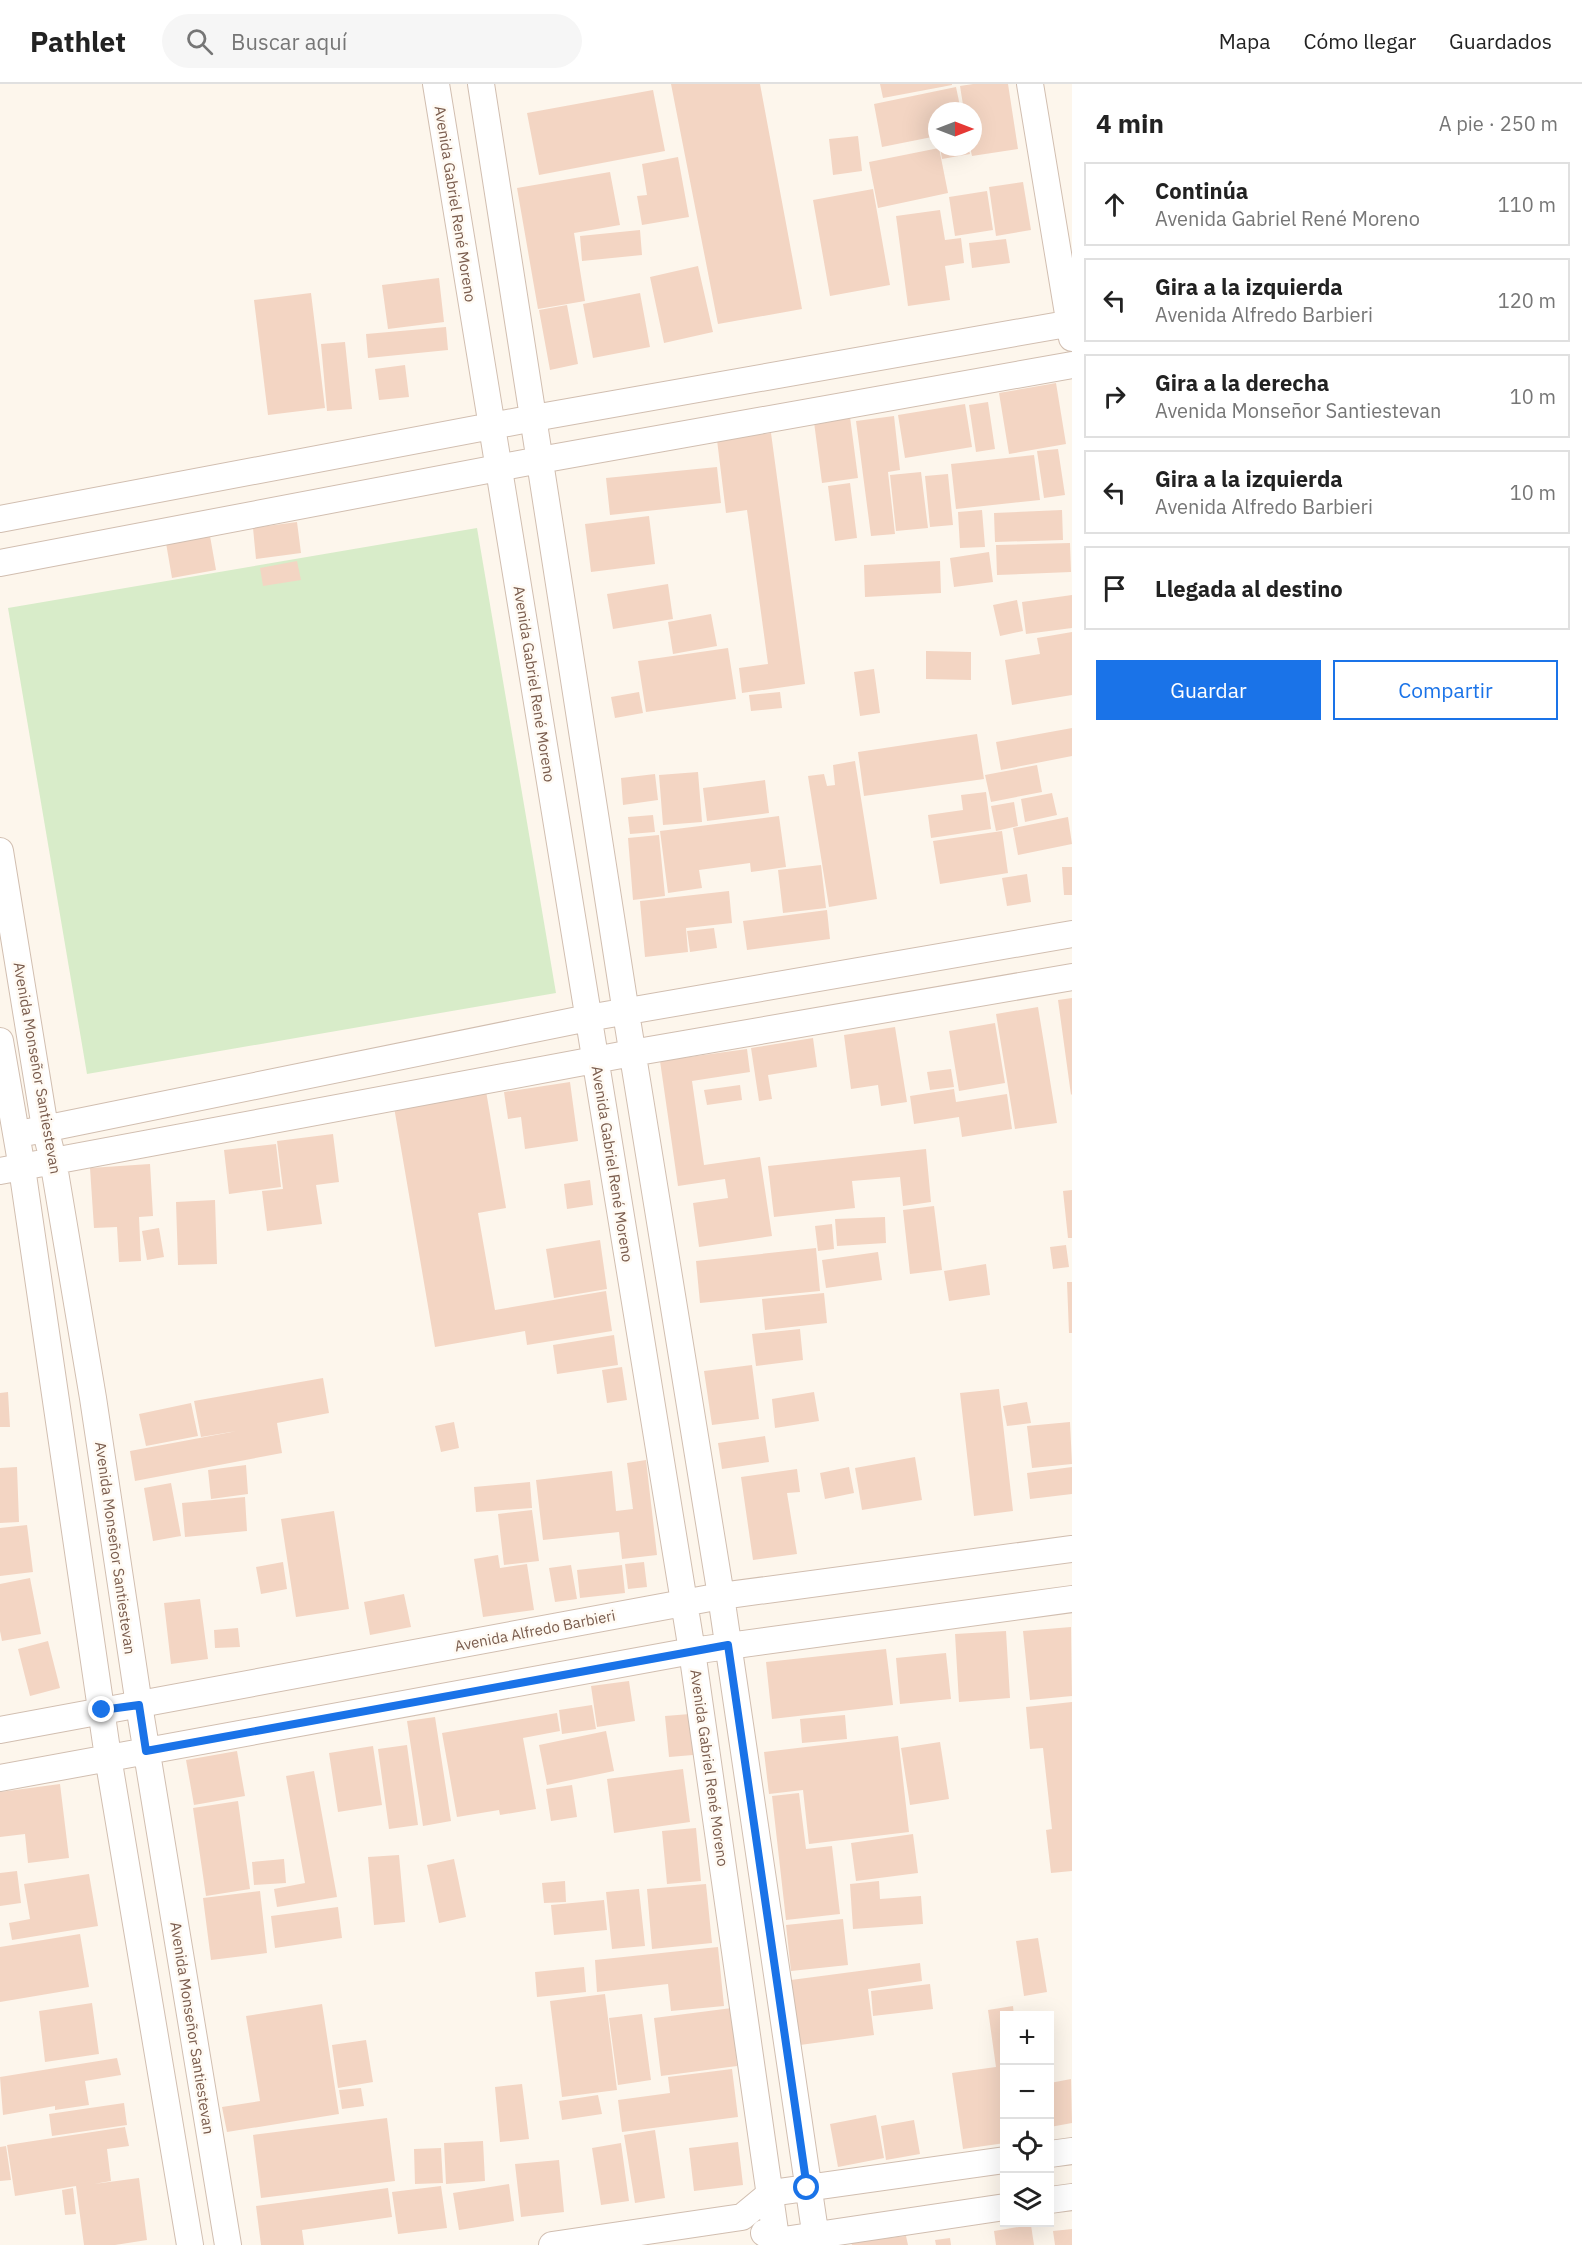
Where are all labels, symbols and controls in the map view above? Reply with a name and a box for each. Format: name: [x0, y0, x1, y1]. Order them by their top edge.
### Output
search box: [162, 14, 582, 68]
text: Pathlet: [30, 23, 126, 60]
icon: search: [183, 25, 216, 58]
text: Buscar aquí: [231, 27, 347, 56]
text: Mapa: [1219, 27, 1270, 55]
text: Cómo llegar: [1303, 27, 1416, 55]
text: Guardados: [1449, 27, 1552, 55]
north arrow: [928, 102, 982, 156]
street label: Avenida Gabriel René Moreno: [431, 104, 480, 304]
text: 4 min: [1096, 106, 1164, 140]
text: A pie · 250 m: [1439, 110, 1558, 137]
text: Continúa: [1155, 176, 1248, 205]
icon: ahead: [1098, 188, 1131, 221]
text: 110 m: [1498, 191, 1556, 218]
text: Avenida Gabriel René Moreno: [1155, 205, 1420, 232]
text: Gira a la izquierda: [1155, 272, 1343, 301]
icon: left: [1098, 284, 1131, 317]
text: 120 m: [1498, 287, 1556, 314]
text: Avenida Alfredo Barbieri: [1155, 301, 1373, 328]
text: Gira a la derecha: [1155, 368, 1329, 397]
icon: right: [1098, 380, 1131, 413]
text: 10 m: [1510, 383, 1556, 410]
text: Avenida Monseñor Santiestevan: [1155, 397, 1441, 424]
text: Gira a la izquierda: [1155, 464, 1343, 493]
icon: left: [1098, 476, 1131, 509]
text: 10 m: [1510, 479, 1556, 506]
text: Avenida Alfredo Barbieri: [1155, 493, 1373, 520]
icon: arrive: [1098, 572, 1131, 605]
text: Llegada al destino: [1155, 574, 1343, 603]
street label: Avenida Gabriel René Moreno: [510, 584, 559, 784]
button: Guardar: [1096, 660, 1321, 720]
button: Compartir: [1333, 660, 1558, 720]
street label: Avenida Monseñor Santiestevan: [9, 961, 65, 1175]
street label: Avenida Gabriel René Moreno: [588, 1064, 637, 1264]
street label: Avenida Monseñor Santiestevan: [91, 1440, 140, 1656]
street label: Avenida Alfredo Barbieri: [453, 1606, 617, 1655]
street label: Avenida Gabriel René Moreno: [686, 1668, 733, 1868]
route end: [88, 1696, 114, 1722]
street label: Avenida Monseñor Santiestevan: [166, 1920, 219, 2135]
map controls: [1000, 2011, 1054, 2227]
button: +: [1000, 2011, 1054, 2065]
button: −: [1000, 2065, 1054, 2119]
button: locate: [1000, 2119, 1054, 2173]
button: layers: [1000, 2173, 1054, 2227]
route start: [793, 2174, 819, 2200]

